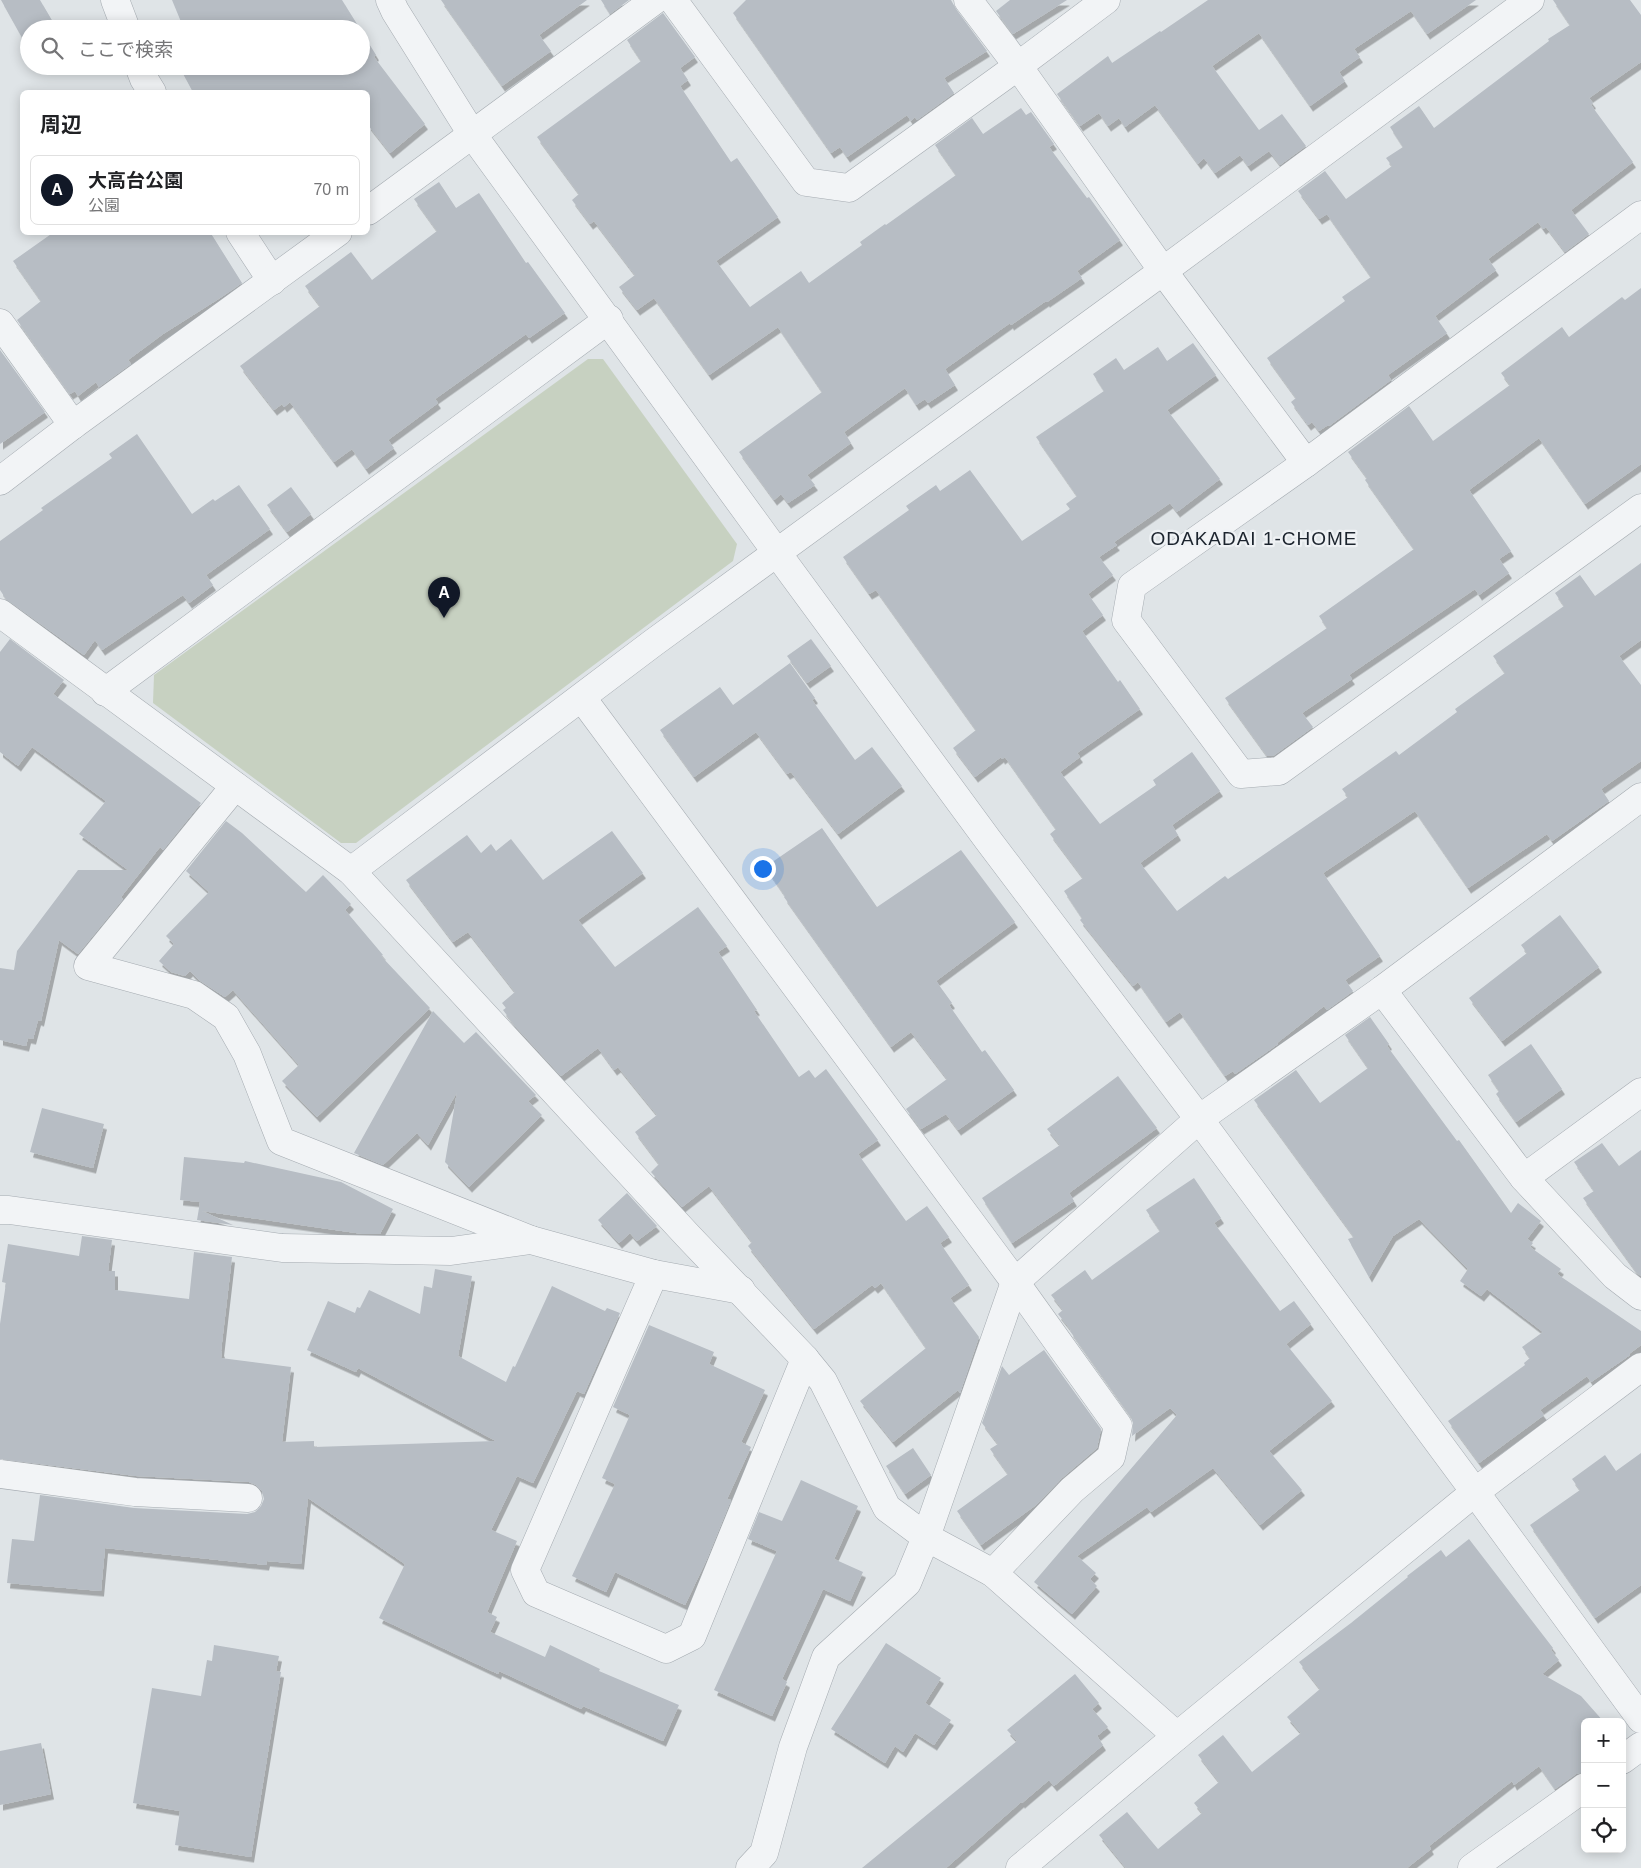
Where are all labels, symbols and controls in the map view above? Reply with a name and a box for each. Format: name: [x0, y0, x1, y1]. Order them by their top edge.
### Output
search box: [20, 20, 370, 75]
icon: search: [38, 34, 66, 62]
text: ここで検索: [78, 39, 173, 60]
text: 周辺: [40, 113, 82, 136]
text: 大高台公園: [88, 170, 183, 191]
text: A: [51, 181, 63, 198]
text: 70 m: [313, 181, 349, 198]
text: 公園: [88, 197, 120, 214]
district label: ODAKADAI 1-CHOME: [1150, 528, 1358, 549]
pin: A: [428, 577, 460, 618]
your location: [750, 856, 776, 882]
map controls: [1581, 1718, 1626, 1853]
button: +: [1581, 1718, 1626, 1763]
button: −: [1581, 1763, 1626, 1808]
button: locate: [1581, 1808, 1626, 1853]

